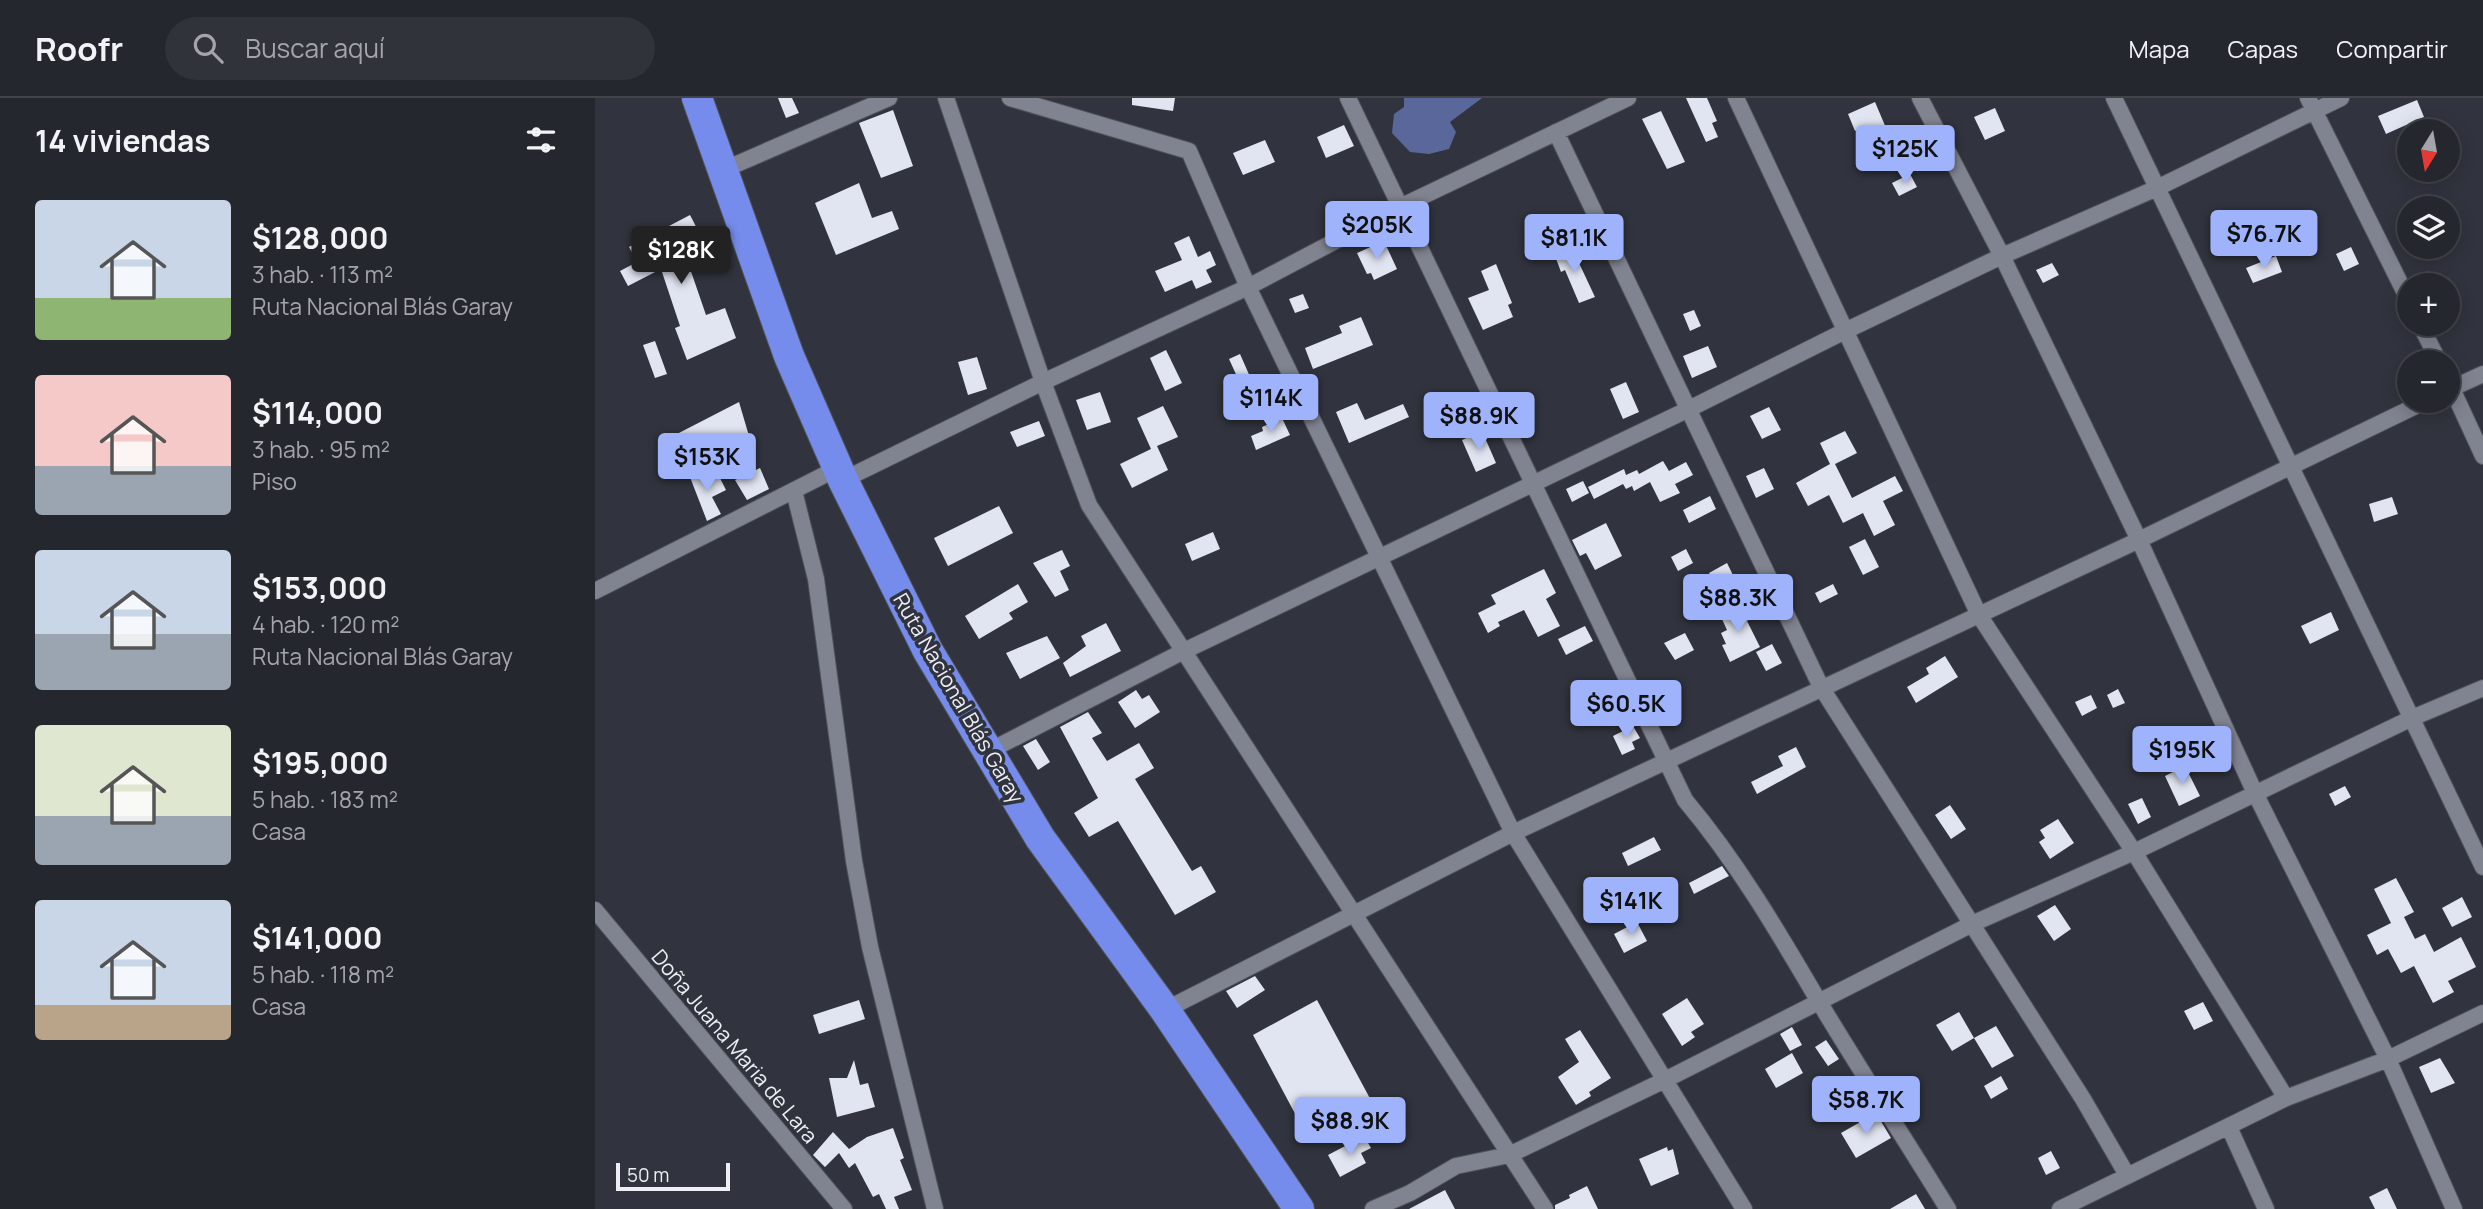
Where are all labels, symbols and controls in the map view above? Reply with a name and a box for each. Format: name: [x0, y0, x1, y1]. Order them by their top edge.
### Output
search box: [165, 17, 655, 80]
text: Roofr: [35, 26, 123, 71]
icon: search: [189, 29, 227, 67]
text: Buscar aquí: [245, 30, 385, 66]
text: Mapa: [2129, 32, 2190, 65]
text: Capas: [2228, 32, 2298, 65]
text: Compartir: [2336, 32, 2448, 65]
north arrow: [2397, 119, 2461, 182]
map controls: [2397, 119, 2460, 413]
text: 14 viviendas: [35, 120, 211, 161]
icon: filters: [522, 121, 560, 159]
pin: $125K: [1856, 126, 1954, 185]
text: $125K: [1872, 132, 1938, 164]
button: layers: [2397, 196, 2460, 259]
pin: $205K: [1328, 202, 1426, 261]
text: $205K: [1341, 208, 1413, 240]
pin: $76.7K: [2207, 211, 2321, 270]
pin: $81.1K: [1517, 214, 1631, 274]
text: $128,000: [252, 217, 389, 258]
text: $76.7K: [2226, 217, 2302, 249]
text: $81.1K: [1541, 221, 1607, 253]
pin: $128K: [632, 226, 730, 286]
icon: home: [91, 228, 175, 312]
text: $128K: [647, 233, 715, 265]
text: 3 hab. · 113 m²: [252, 258, 393, 290]
button: +: [2397, 273, 2460, 336]
text: Ruta Nacional Blás Garay: [252, 290, 513, 322]
button: −: [2397, 350, 2460, 413]
pin: $114K: [1222, 374, 1320, 434]
text: $114K: [1239, 381, 1303, 413]
text: $114,000: [252, 392, 383, 433]
pin: $88.9K: [1422, 392, 1536, 452]
text: $88.9K: [1440, 399, 1518, 431]
icon: home: [91, 403, 175, 487]
text: 3 hab. · 95 m²: [252, 433, 390, 465]
pin: $153K: [658, 434, 756, 493]
text: $153K: [674, 440, 740, 472]
text: Piso: [252, 465, 297, 497]
text: $153,000: [252, 567, 387, 608]
pin: $88.3K: [1681, 574, 1795, 634]
icon: home: [91, 578, 175, 662]
text: $88.3K: [1699, 581, 1777, 613]
street label: Ruta Nacional Blás Garay: [887, 588, 1031, 808]
text: 4 hab. · 120 m²: [252, 608, 399, 640]
text: Ruta Nacional Blás Garay: [252, 640, 513, 672]
pin: $60.5K: [1569, 680, 1683, 740]
text: $60.5K: [1586, 687, 1666, 719]
pin: $195K: [2133, 726, 2231, 786]
text: $195K: [2148, 733, 2216, 765]
text: $195,000: [252, 742, 389, 783]
icon: home: [91, 753, 175, 837]
text: 5 hab. · 183 m²: [252, 783, 398, 815]
text: Casa: [252, 815, 306, 847]
pin: $141K: [1582, 878, 1680, 937]
text: $141K: [1599, 884, 1663, 916]
text: $141,000: [252, 917, 383, 958]
icon: home: [91, 928, 175, 1012]
street label: Doña Juana Maria de Lara: [646, 943, 824, 1149]
text: 5 hab. · 118 m²: [252, 958, 394, 990]
text: Casa: [252, 990, 306, 1022]
pin: $58.7K: [1809, 1076, 1923, 1136]
text: $58.7K: [1828, 1083, 1904, 1115]
pin: $88.9K: [1293, 1098, 1407, 1157]
text: $88.9K: [1311, 1104, 1389, 1136]
scale bar: [616, 1160, 730, 1192]
text: 50 m: [627, 1162, 669, 1188]

